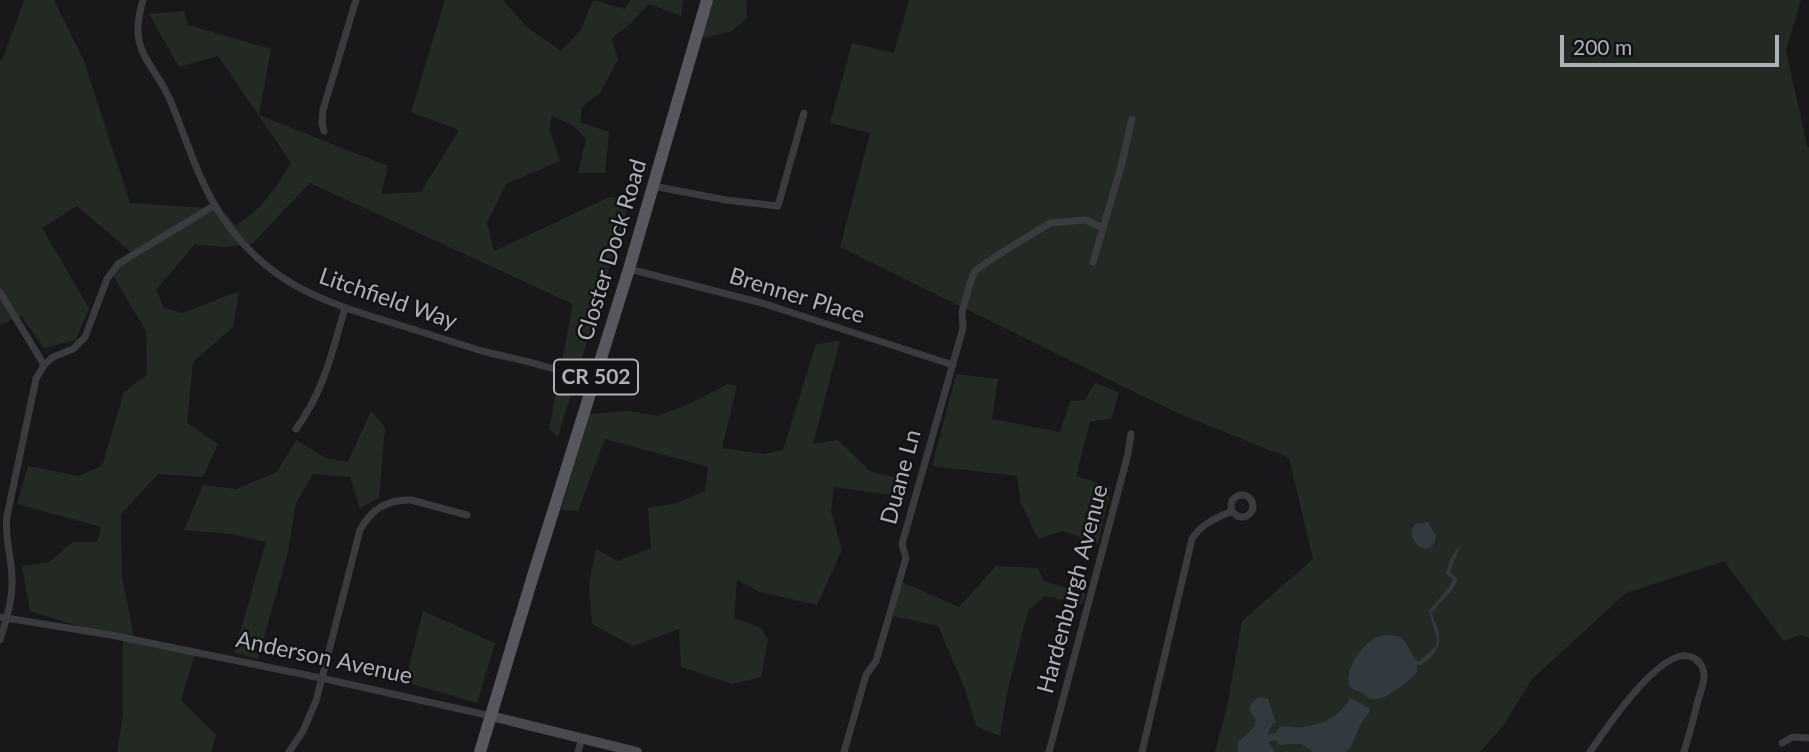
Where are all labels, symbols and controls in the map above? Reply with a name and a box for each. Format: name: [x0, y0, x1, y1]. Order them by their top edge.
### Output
scale bar: [1564, 21, 1783, 65]
text: 200 m: [1573, 34, 1632, 59]
street label: Closter Dock Road: [571, 156, 653, 344]
street label: Litchfield Way: [315, 262, 461, 336]
street label: Brenner Place: [726, 262, 868, 330]
road number: CR 502: [554, 360, 638, 394]
street label: Duane Ln: [875, 427, 927, 527]
street label: Hardenburgh Avenue: [1032, 482, 1114, 696]
street label: Anderson Avenue: [233, 626, 415, 690]

